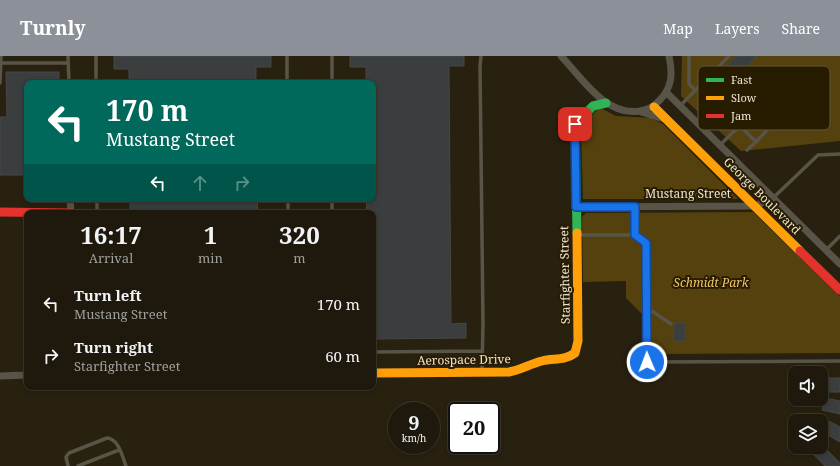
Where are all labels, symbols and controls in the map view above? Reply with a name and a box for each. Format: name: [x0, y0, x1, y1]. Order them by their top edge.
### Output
text: Turnly: [20, 15, 85, 41]
text: Map: [663, 19, 693, 38]
text: Layers: [715, 19, 760, 38]
text: Share: [782, 19, 820, 38]
legend: [698, 66, 830, 130]
text: Fast: [731, 72, 752, 87]
text: Slow: [731, 90, 757, 105]
text: 170 m: [106, 91, 188, 129]
icon: left: [40, 96, 92, 148]
pin: [558, 107, 592, 141]
text: Jam: [730, 108, 752, 123]
icon: arrive: [564, 113, 586, 135]
text: Mustang Street: [106, 127, 235, 151]
street label: George Boulevard: [720, 153, 805, 238]
icon: left: [147, 172, 169, 194]
icon: ahead: [189, 172, 211, 194]
icon: right: [231, 172, 253, 194]
street label: Mustang Street: [645, 185, 731, 202]
text: 16:17: [80, 218, 142, 251]
text: 1: [204, 218, 217, 251]
text: 320: [279, 218, 320, 251]
street label: Starfighter Street: [555, 226, 574, 324]
text: Arrival: [89, 249, 133, 267]
text: min: [198, 249, 223, 267]
text: m: [293, 249, 306, 267]
park label: Schmidt Park: [673, 274, 750, 291]
text: Turn left: [74, 285, 142, 305]
icon: left: [40, 293, 62, 315]
text: 170 m: [317, 294, 360, 314]
text: Mustang Street: [74, 305, 167, 323]
text: Turn right: [74, 337, 153, 357]
position arrow: [626, 341, 668, 383]
icon: right: [40, 345, 62, 367]
text: 60 m: [325, 346, 360, 366]
street label: Aerospace Drive: [417, 350, 511, 369]
text: Starfighter Street: [74, 357, 180, 375]
map controls: [788, 366, 828, 454]
button: sound: [788, 366, 828, 406]
speed limit sign: 20: [448, 402, 500, 454]
text: 9: [408, 409, 420, 436]
button: layers: [788, 414, 828, 454]
text: km/h: [402, 431, 426, 445]

